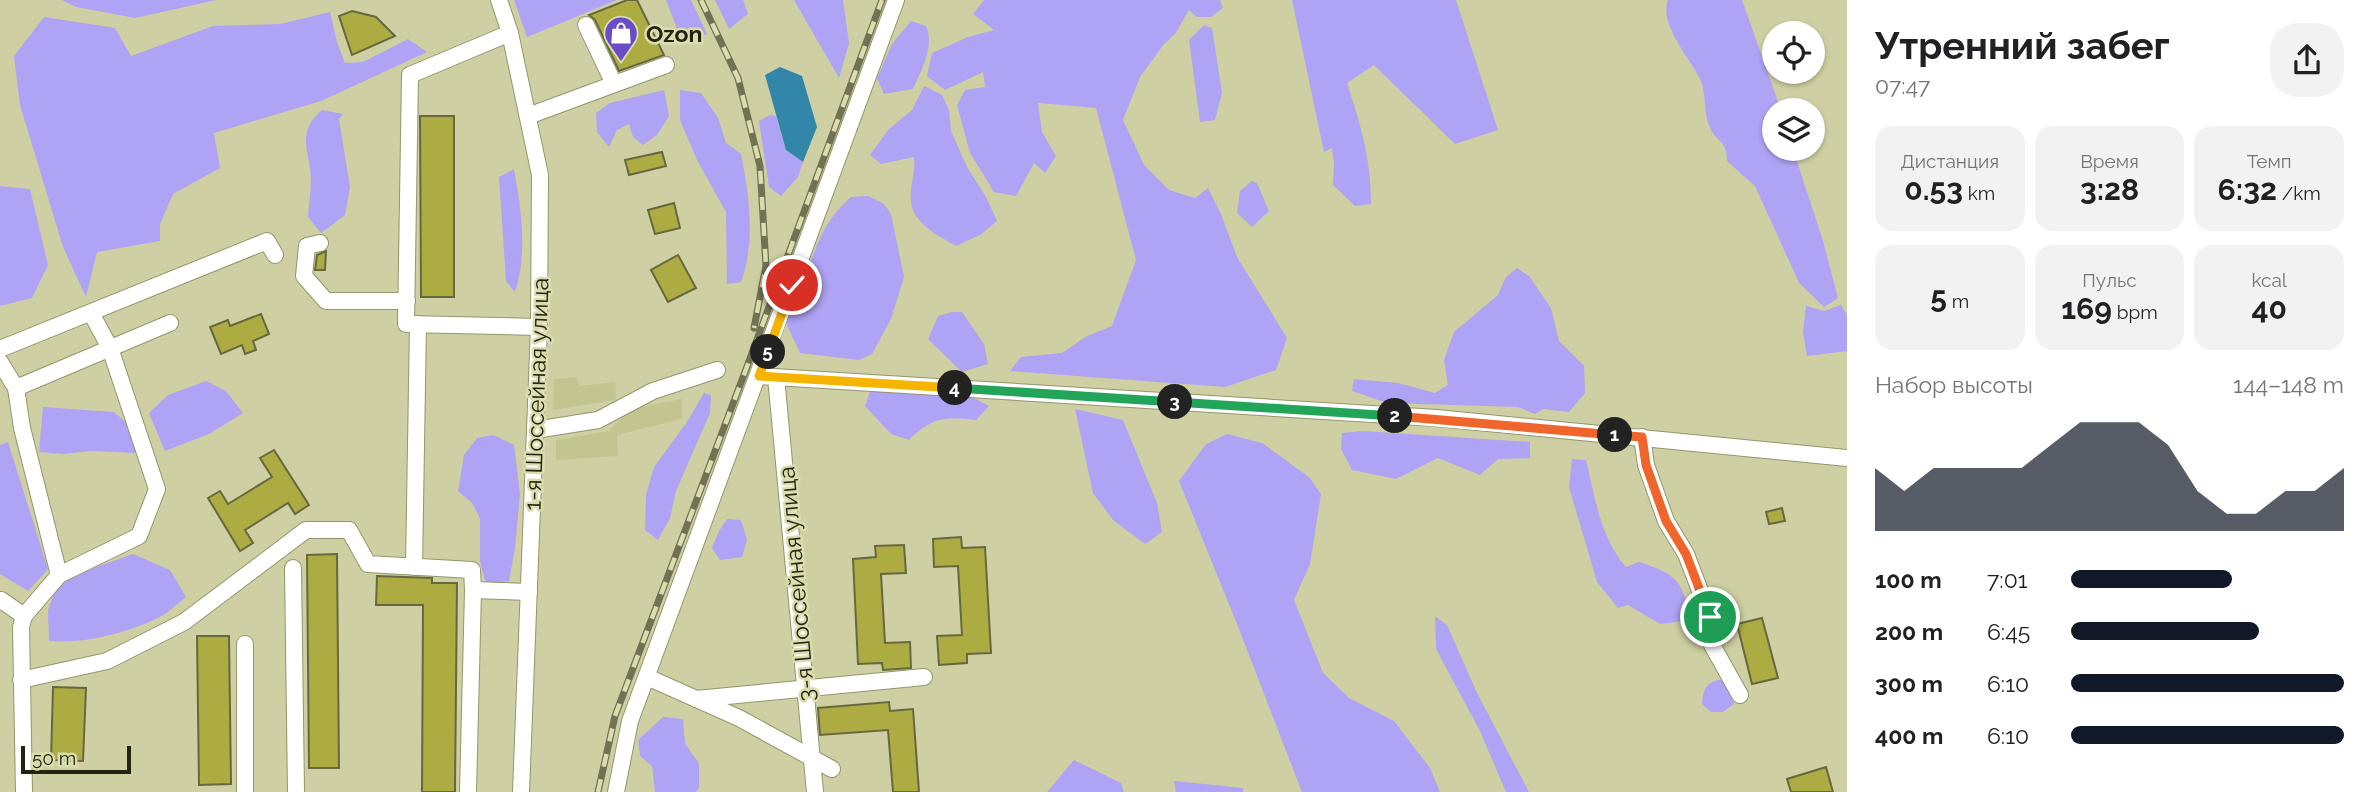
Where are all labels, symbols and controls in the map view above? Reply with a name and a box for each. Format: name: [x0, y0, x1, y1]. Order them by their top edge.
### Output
shop icon: Ozon: [602, 14, 640, 63]
place label: Ozon: [646, 20, 702, 47]
map controls: [1762, 21, 1825, 161]
button: locate: [1762, 21, 1825, 84]
text: Утренний забег: [1875, 23, 2170, 68]
button: share: [2270, 23, 2344, 97]
text: 07:47: [1875, 72, 1930, 99]
button: layers: [1762, 98, 1825, 161]
text: Дистанция: [1901, 150, 1999, 172]
text: Время: [2080, 150, 2139, 172]
text: Темп: [2247, 150, 2292, 172]
text: 0.53: [1904, 172, 1963, 207]
text: 3:28: [2080, 172, 2139, 207]
text: 6:32: [2218, 172, 2277, 207]
text: km: [1963, 182, 1995, 204]
text: /km: [2277, 182, 2321, 204]
pin: [762, 255, 822, 315]
icon: check: [773, 266, 811, 304]
text: Пульс: [2082, 269, 2137, 291]
text: kcal: [2251, 269, 2287, 291]
street label: 1-я Шоссейная улица: [518, 277, 554, 511]
text: 5: [1930, 280, 1947, 315]
text: m: [1947, 290, 1969, 312]
text: 169: [2061, 291, 2112, 326]
text: 40: [2251, 291, 2287, 326]
text: bpm: [2112, 301, 2158, 323]
pin: 5: [750, 334, 786, 370]
text: 5: [762, 340, 773, 362]
pin: 4: [937, 370, 972, 406]
text: Набор высоты: [1875, 371, 2033, 398]
text: 144–148 m: [2233, 371, 2344, 398]
text: 4: [949, 376, 960, 398]
pin: 3: [1158, 384, 1192, 420]
text: 3: [1169, 390, 1180, 412]
pin: 2: [1378, 398, 1412, 434]
text: 2: [1389, 404, 1400, 426]
pin: 1: [1598, 418, 1632, 452]
text: 1: [1610, 423, 1619, 445]
street label: 3-я Шоссейная улица: [772, 465, 820, 703]
text: 100 m: [1875, 566, 1942, 593]
text: 7:01: [1987, 566, 2028, 593]
pin: [1680, 587, 1740, 647]
icon: arrive: [1691, 598, 1729, 636]
text: 200 m: [1875, 618, 1943, 645]
text: 6:45: [1987, 618, 2030, 645]
text: 300 m: [1875, 670, 1943, 697]
text: 6:10: [1987, 670, 2029, 697]
text: 400 m: [1875, 722, 1943, 749]
text: 6:10: [1987, 722, 2029, 749]
scale bar: [21, 743, 131, 775]
text: 50 m: [32, 747, 76, 769]

